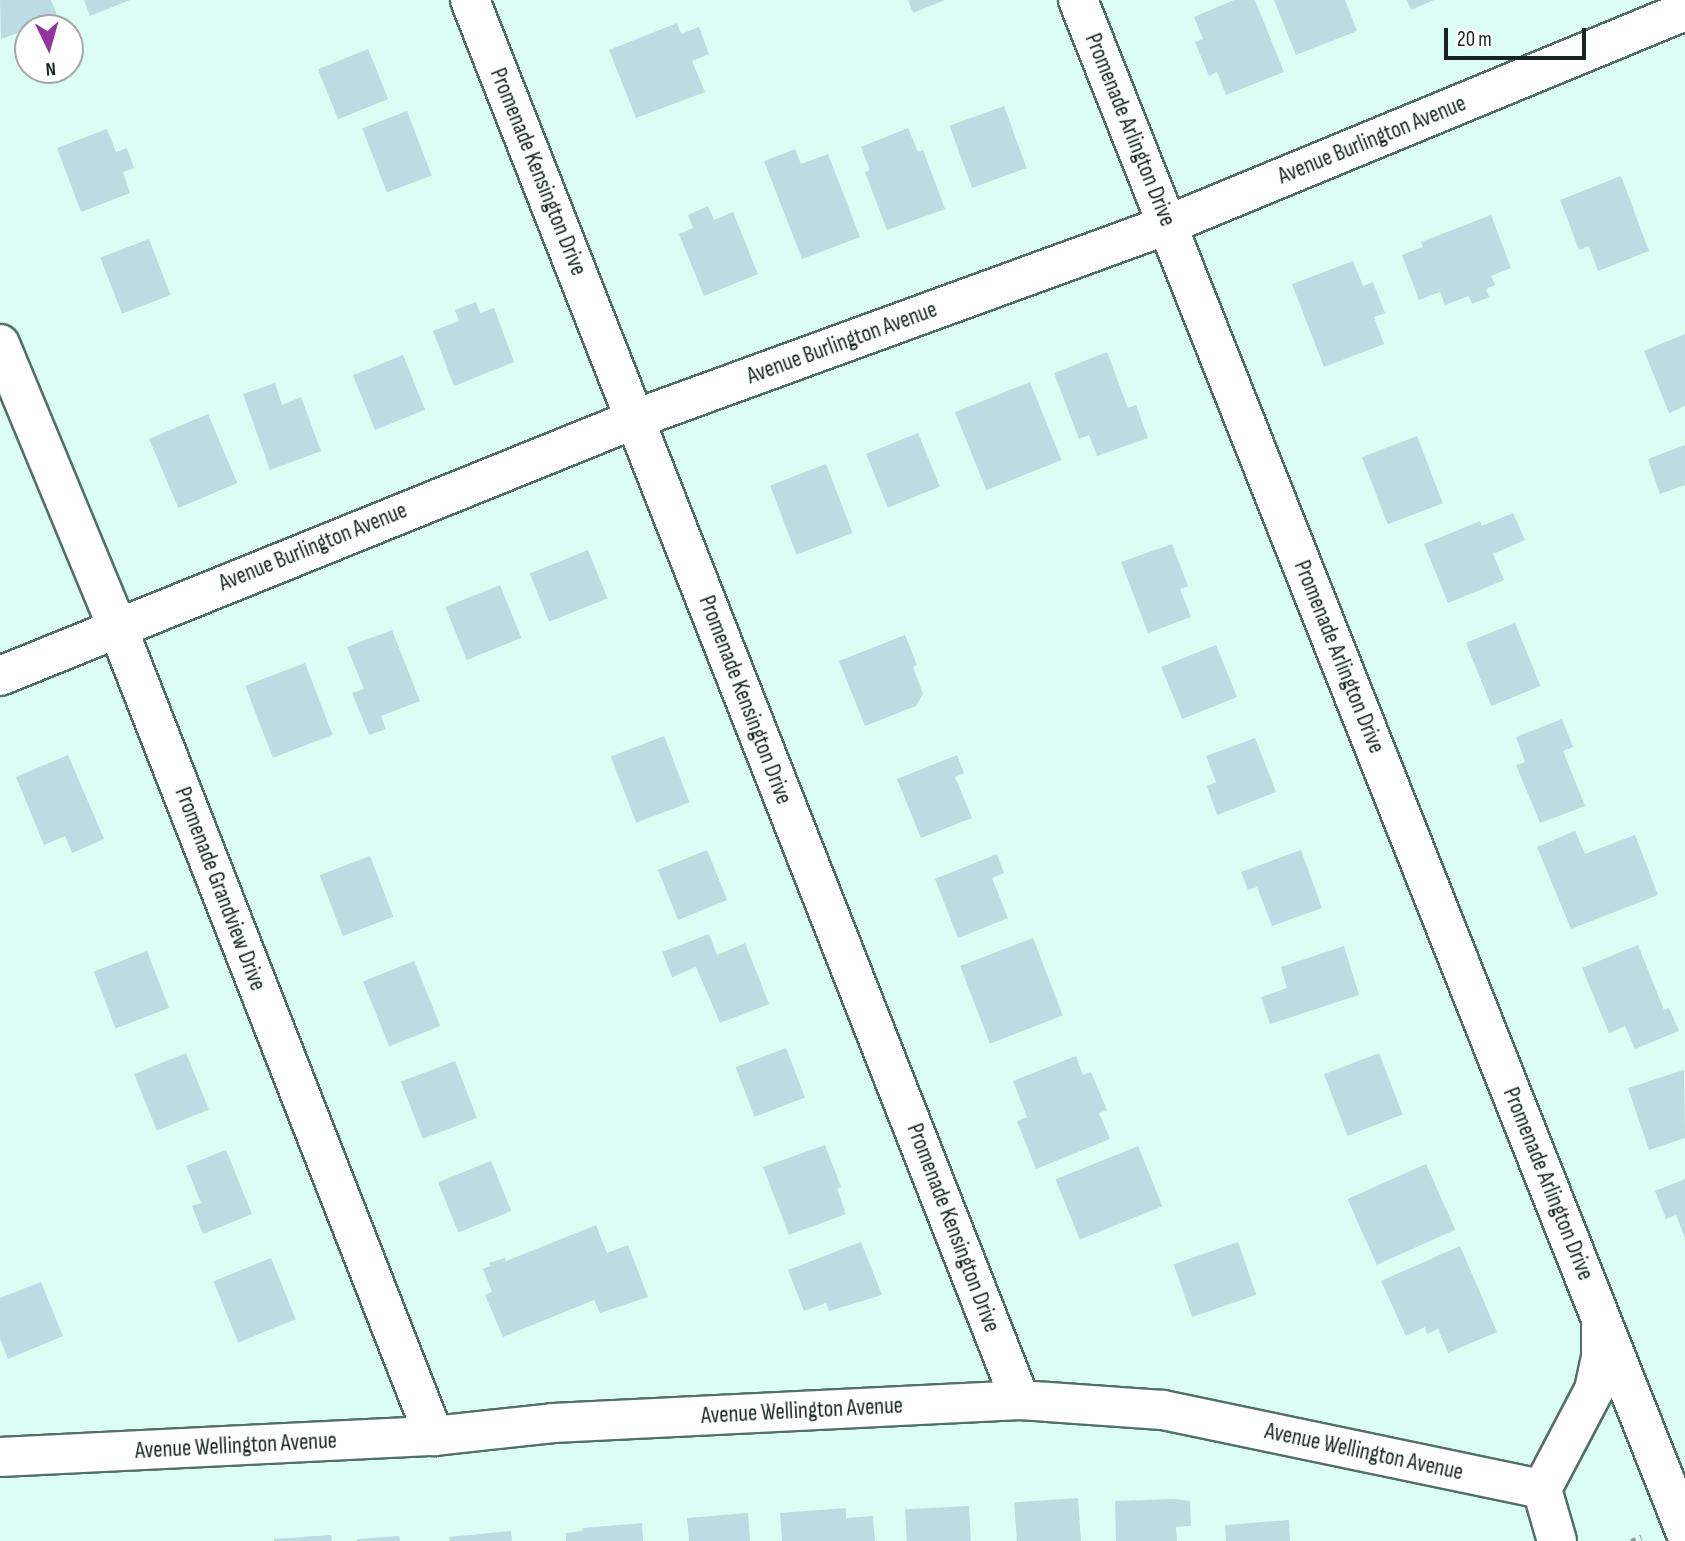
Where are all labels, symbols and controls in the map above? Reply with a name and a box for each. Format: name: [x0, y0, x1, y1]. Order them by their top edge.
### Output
north arrow: [14, 14, 84, 84]
scale bar: [1447, 14, 1589, 58]
text: 20 m: [1457, 27, 1492, 52]
street label: Promenade Arlington Drive: [1079, 30, 1181, 230]
text: N: [45, 57, 57, 80]
street label: Promenade Kensington Drive: [484, 64, 592, 280]
street label: Avenue Burlington Avenue: [1274, 90, 1470, 190]
street label: Avenue Burlington Avenue: [743, 296, 941, 390]
street label: Avenue Burlington Avenue: [215, 497, 411, 597]
street label: Promenade Arlington Drive: [1288, 557, 1390, 757]
street label: Promenade Kensington Drive: [692, 592, 798, 808]
street label: Promenade Grandview Drive: [168, 783, 272, 995]
street label: Promenade Arlington Drive: [1497, 1084, 1599, 1284]
street label: Promenade Kensington Drive: [900, 1120, 1006, 1336]
street label: Avenue Wellington Avenue: [700, 1392, 904, 1430]
street label: Avenue Wellington Avenue: [1262, 1417, 1466, 1487]
street label: Avenue Wellington Avenue: [134, 1427, 338, 1465]

